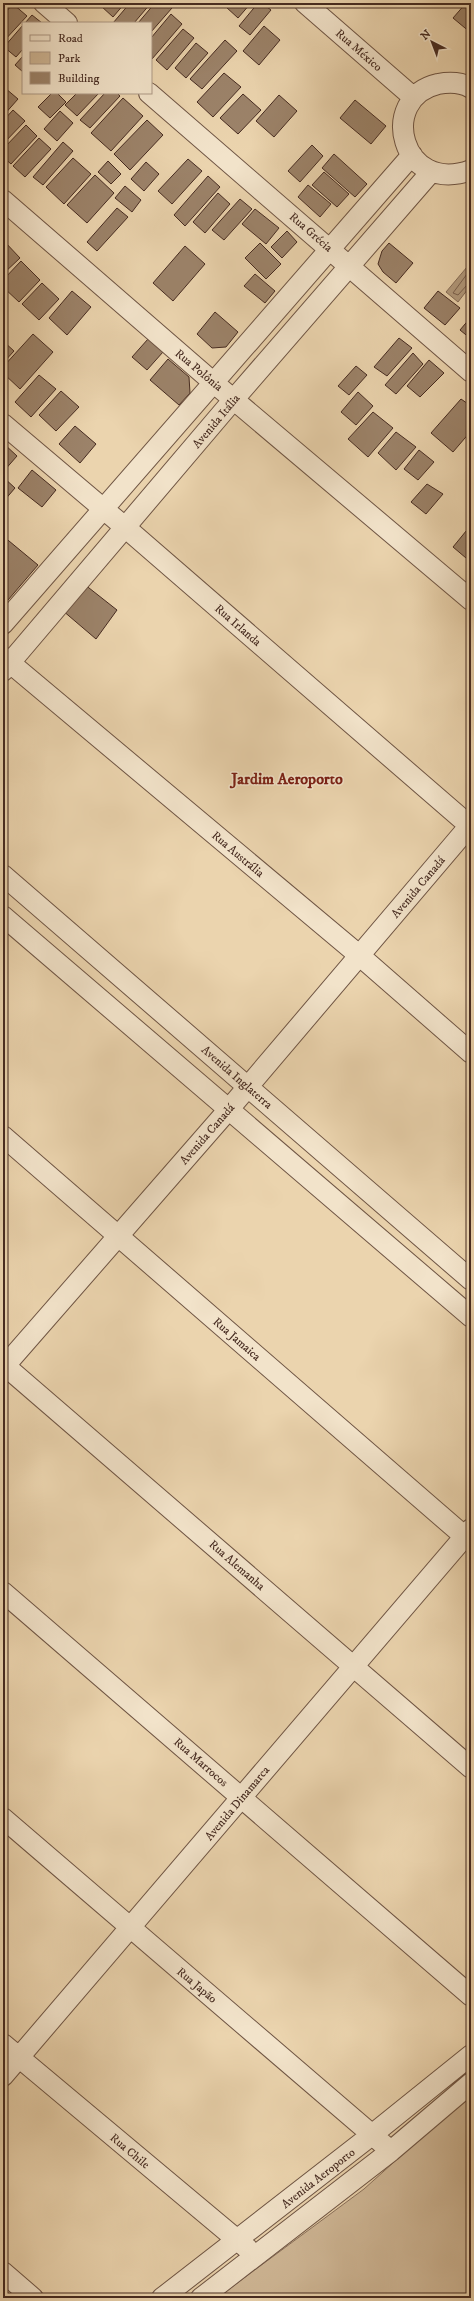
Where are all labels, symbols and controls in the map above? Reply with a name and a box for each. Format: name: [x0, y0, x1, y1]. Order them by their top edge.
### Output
legend: [22, 22, 152, 94]
north arrow: [412, 22, 452, 62]
street label: Rua México: [332, 26, 385, 75]
text: N: [418, 27, 434, 44]
text: Road: [58, 31, 83, 46]
text: Park: [58, 51, 80, 66]
text: Building: [58, 71, 99, 86]
street label: Rua Grécia: [286, 209, 336, 256]
street label: Rua Polônia: [172, 346, 226, 395]
street label: Avenida Itália: [189, 390, 244, 451]
street label: Rua Irlanda: [211, 601, 265, 650]
district label: Jardim Aeroporto: [229, 769, 343, 789]
street label: Rua Austrália: [208, 828, 268, 881]
street label: Avenida Canadá: [388, 853, 449, 921]
street label: Avenida Inglaterra: [198, 1042, 276, 1113]
street label: Avenida Canadá: [177, 1100, 239, 1168]
street label: Rua Jamaica: [210, 1315, 264, 1365]
street label: Rua Alemanha: [206, 1537, 268, 1594]
street label: Rua Marrocos: [170, 1735, 231, 1790]
street label: Avenida Dinamarca: [202, 1762, 274, 1844]
street label: Rua Japão: [173, 1964, 220, 2007]
street label: Rua Chile: [107, 2130, 153, 2172]
street label: Avenida Aeroporto: [278, 2145, 358, 2212]

